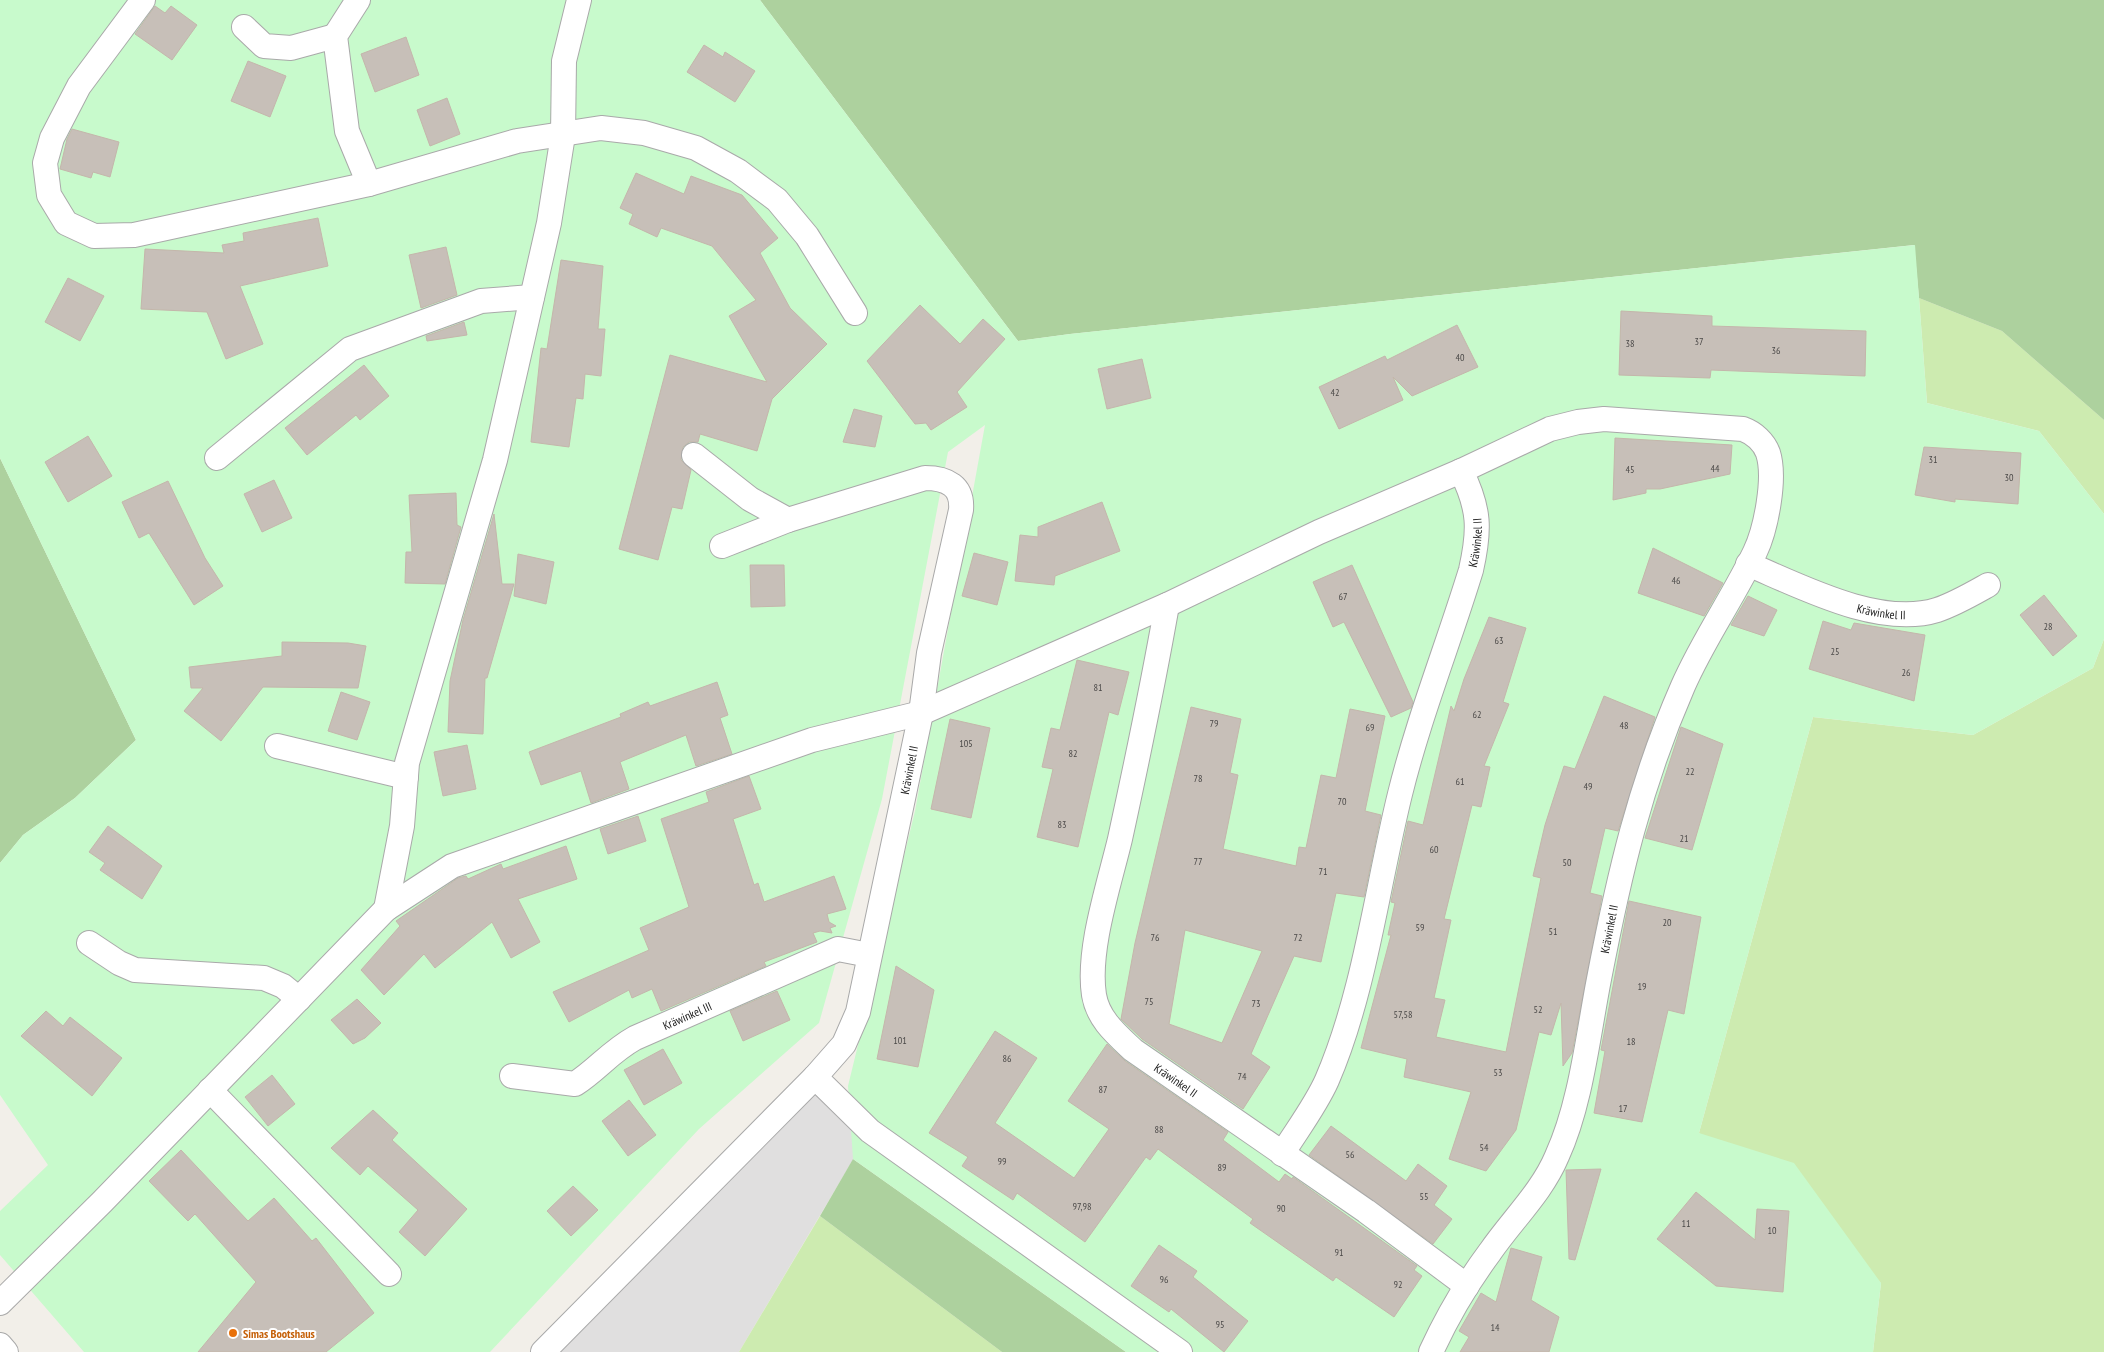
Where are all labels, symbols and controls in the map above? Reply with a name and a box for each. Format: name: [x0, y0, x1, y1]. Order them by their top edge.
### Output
house number: 37: [1695, 335, 1704, 348]
house number: 38: [1626, 337, 1635, 350]
house number: 36: [1772, 344, 1781, 357]
house number: 40: [1456, 351, 1465, 364]
house number: 42: [1331, 386, 1340, 399]
house number: 31: [1929, 453, 1938, 466]
house number: 44: [1711, 462, 1720, 475]
house number: 45: [1626, 463, 1635, 476]
house number: 30: [2005, 471, 2014, 484]
street label: Kräwinkel II: [1464, 518, 1484, 568]
house number: 46: [1672, 574, 1681, 587]
house number: 67: [1339, 590, 1348, 603]
street label: Kräwinkel II: [1855, 600, 1906, 622]
house number: 28: [2044, 620, 2053, 633]
house number: 63: [1495, 634, 1504, 647]
house number: 25: [1831, 645, 1840, 658]
house number: 26: [1902, 666, 1911, 679]
house number: 81: [1094, 681, 1103, 694]
house number: 62: [1473, 708, 1482, 721]
house number: 79: [1210, 717, 1219, 730]
house number: 48: [1620, 719, 1629, 732]
house number: 69: [1366, 721, 1375, 734]
house number: 105: [959, 737, 973, 750]
street label: Kräwinkel II: [897, 744, 921, 796]
house number: 82: [1069, 747, 1078, 760]
house number: 22: [1686, 765, 1695, 778]
house number: 78: [1194, 772, 1203, 785]
house number: 61: [1456, 775, 1465, 788]
house number: 49: [1584, 780, 1593, 793]
house number: 70: [1338, 795, 1347, 808]
house number: 83: [1058, 818, 1067, 831]
house number: 21: [1680, 832, 1689, 845]
house number: 60: [1430, 843, 1439, 856]
house number: 77: [1194, 855, 1203, 868]
house number: 50: [1563, 856, 1572, 869]
house number: 71: [1319, 865, 1328, 878]
street label: Kräwinkel II: [1597, 903, 1621, 955]
house number: 20: [1663, 916, 1672, 929]
house number: 59: [1416, 921, 1425, 934]
house number: 51: [1549, 925, 1558, 938]
house number: 76: [1151, 931, 1160, 944]
house number: 72: [1294, 931, 1303, 944]
house number: 19: [1638, 980, 1647, 993]
house number: 75: [1145, 995, 1154, 1008]
house number: 73: [1252, 997, 1261, 1010]
street label: Kräwinkel III: [660, 998, 714, 1033]
house number: 52: [1534, 1003, 1543, 1016]
house number: 57,58: [1394, 1008, 1412, 1021]
house number: 101: [893, 1034, 907, 1047]
house number: 18: [1627, 1035, 1636, 1048]
house number: 86: [1003, 1052, 1012, 1065]
street label: Kräwinkel II: [1152, 1060, 1201, 1100]
house number: 53: [1494, 1066, 1503, 1079]
house number: 74: [1238, 1070, 1247, 1083]
house number: 87: [1099, 1083, 1108, 1096]
house number: 17: [1619, 1102, 1628, 1115]
house number: 88: [1155, 1123, 1164, 1136]
house number: 54: [1480, 1141, 1489, 1154]
house number: 56: [1346, 1148, 1355, 1161]
house number: 99: [998, 1155, 1007, 1168]
house number: 89: [1218, 1161, 1227, 1174]
house number: 55: [1420, 1190, 1429, 1203]
house number: 97,98: [1073, 1200, 1091, 1213]
house number: 90: [1277, 1202, 1286, 1215]
house number: 11: [1682, 1217, 1691, 1230]
house number: 10: [1768, 1224, 1777, 1237]
house number: 91: [1335, 1246, 1344, 1259]
house number: 96: [1160, 1273, 1169, 1286]
house number: 92: [1394, 1278, 1403, 1291]
house number: 95: [1216, 1318, 1225, 1331]
house number: 14: [1491, 1321, 1500, 1334]
place label: Simas Bootshaus: [243, 1326, 315, 1341]
marker: Simas Bootshaus: [227, 1327, 239, 1339]

